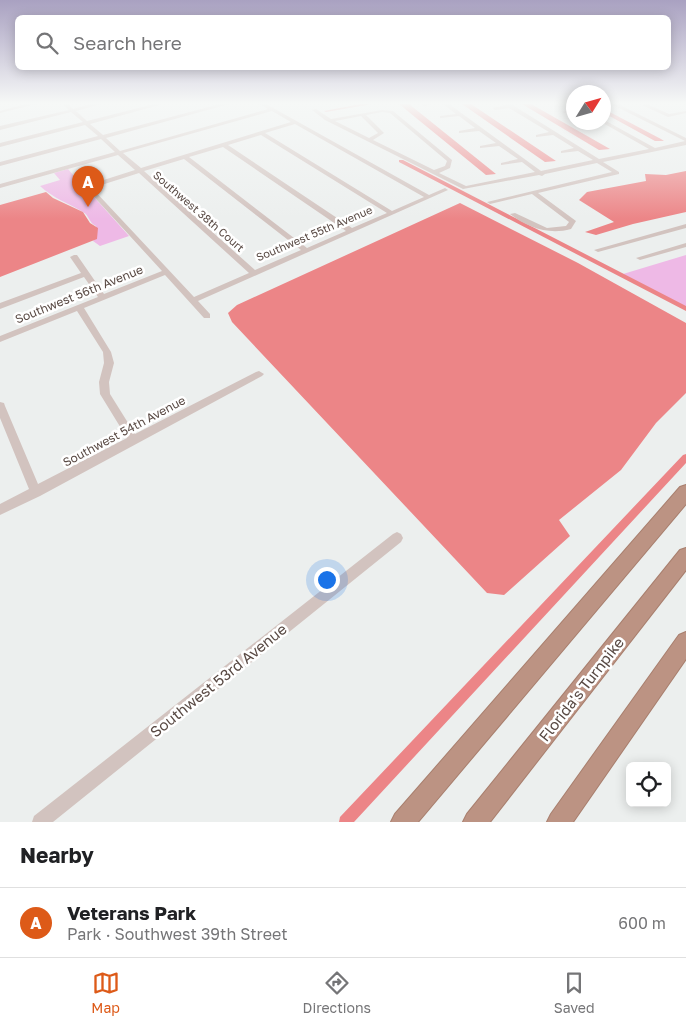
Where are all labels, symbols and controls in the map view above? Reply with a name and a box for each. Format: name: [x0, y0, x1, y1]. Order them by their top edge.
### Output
search box: [15, 15, 671, 70]
icon: search: [33, 29, 61, 57]
text: Search here: [73, 31, 182, 54]
north arrow: [566, 85, 611, 130]
pin: A: [72, 166, 104, 207]
street label: Southwest 38th Court: [151, 168, 247, 254]
street label: Southwest 55th Avenue: [254, 203, 374, 263]
street label: Southwest 56th Avenue: [13, 261, 145, 327]
street label: Southwest 54th Avenue: [60, 392, 188, 470]
your location: [314, 567, 340, 593]
street label: Southwest 53rd Avenue: [146, 619, 290, 741]
street label: Florida's Turnpike: [535, 633, 627, 745]
map controls: [626, 762, 671, 807]
button: locate: [626, 762, 671, 807]
text: Nearby: [20, 842, 94, 868]
text: Veterans Park: [67, 901, 196, 924]
text: A: [30, 913, 42, 933]
text: 600 m: [618, 913, 666, 933]
text: Park · Southwest 39th Street: [67, 924, 288, 944]
tab: Map: [91, 969, 120, 1016]
tab: Directions: [303, 969, 371, 1016]
tab: Saved: [554, 969, 595, 1016]

